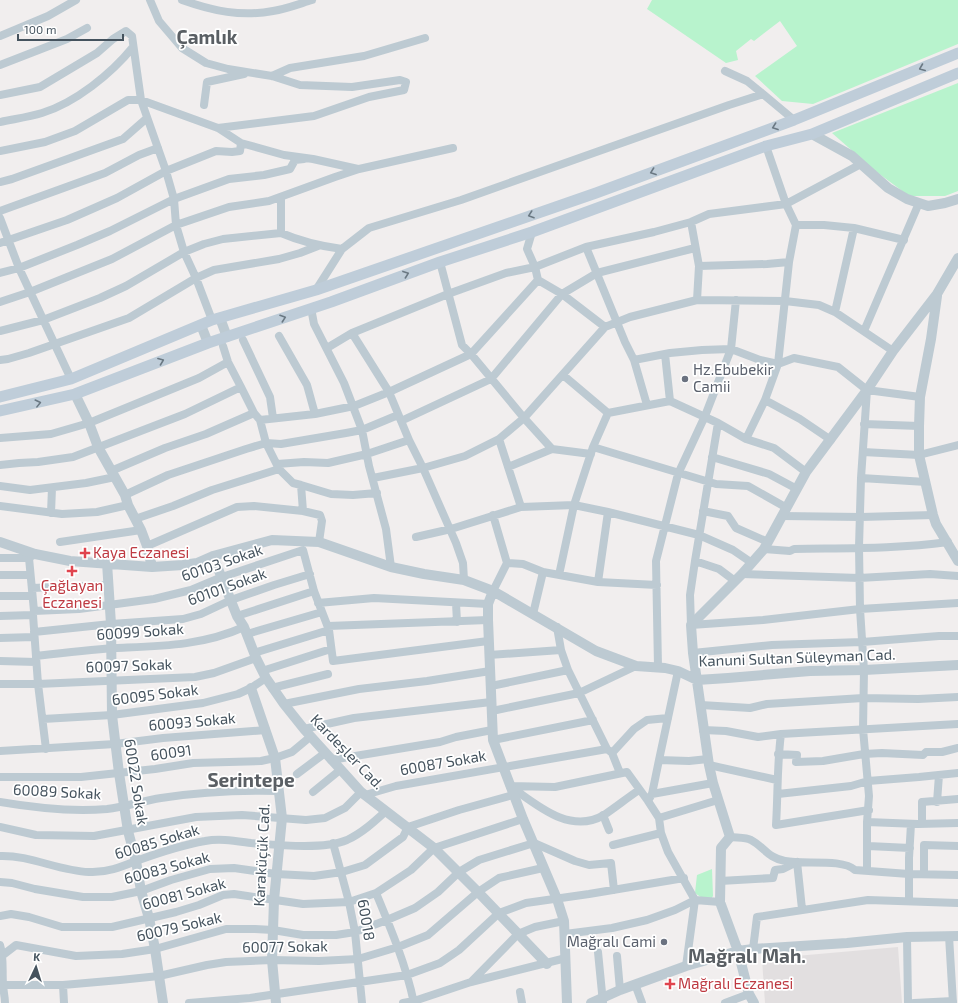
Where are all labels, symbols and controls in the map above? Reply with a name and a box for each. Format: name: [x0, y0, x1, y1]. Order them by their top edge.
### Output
scale bar: [18, 16, 123, 42]
text: 100 m: [24, 22, 56, 36]
district label: Çamlık: [177, 25, 238, 49]
one-way arrow: [918, 63, 926, 71]
one-way arrow: [772, 122, 779, 130]
one-way arrow: [650, 167, 657, 175]
one-way arrow: [527, 211, 534, 219]
one-way arrow: [402, 271, 409, 279]
one-way arrow: [280, 314, 287, 322]
one-way arrow: [157, 358, 164, 366]
place label: Hz.Ebubekir Camii: [693, 360, 774, 395]
marker: Hz.Ebubekir Camii: [680, 374, 690, 384]
one-way arrow: [35, 399, 41, 407]
street label: 60103 Sokak: [179, 540, 265, 584]
place label: Kaya Eczanesi: [93, 543, 189, 561]
marker: Kaya Eczanesi: [80, 548, 90, 558]
street label: 60101 Sokak: [185, 563, 269, 609]
marker: Çağlayan Eczanesi: [67, 566, 77, 576]
place label: Çağlayan Eczanesi: [41, 576, 103, 611]
street label: 60099 Sokak: [96, 619, 185, 643]
street label: Kanuni Sultan Süleyman Cad.: [698, 645, 896, 669]
street label: 60097 Sokak: [85, 654, 173, 676]
street label: 60095 Sokak: [111, 680, 200, 708]
street label: 60093 Sokak: [148, 708, 237, 734]
street label: Kardeşler Cad.: [307, 710, 388, 793]
street label: 60022 Sokak: [121, 737, 153, 827]
street label: 60091: [149, 740, 193, 764]
street label: 60087 Sokak: [398, 746, 488, 778]
district label: Serintepe: [207, 768, 295, 791]
street label: 60089 Sokak: [13, 780, 102, 802]
street label: Karaküçük Cad.: [249, 803, 274, 907]
street label: 60085 Sokak: [112, 820, 202, 862]
street label: 60083 Sokak: [122, 847, 212, 887]
street label: 60081 Sokak: [140, 873, 228, 913]
street label: 60018: [354, 898, 379, 942]
street label: 60079 Sokak: [135, 907, 223, 945]
place label: Mağralı Cami: [567, 932, 656, 950]
street label: 60077 Sokak: [242, 936, 328, 956]
marker: Mağralı Cami: [659, 937, 669, 947]
district label: Mağralı Mah.: [688, 944, 806, 967]
north arrow: [16, 947, 56, 987]
text: K: [33, 950, 41, 963]
place label: Mağralı Eczanesi: [678, 974, 793, 992]
marker: Mağralı Eczanesi: [665, 979, 675, 989]

